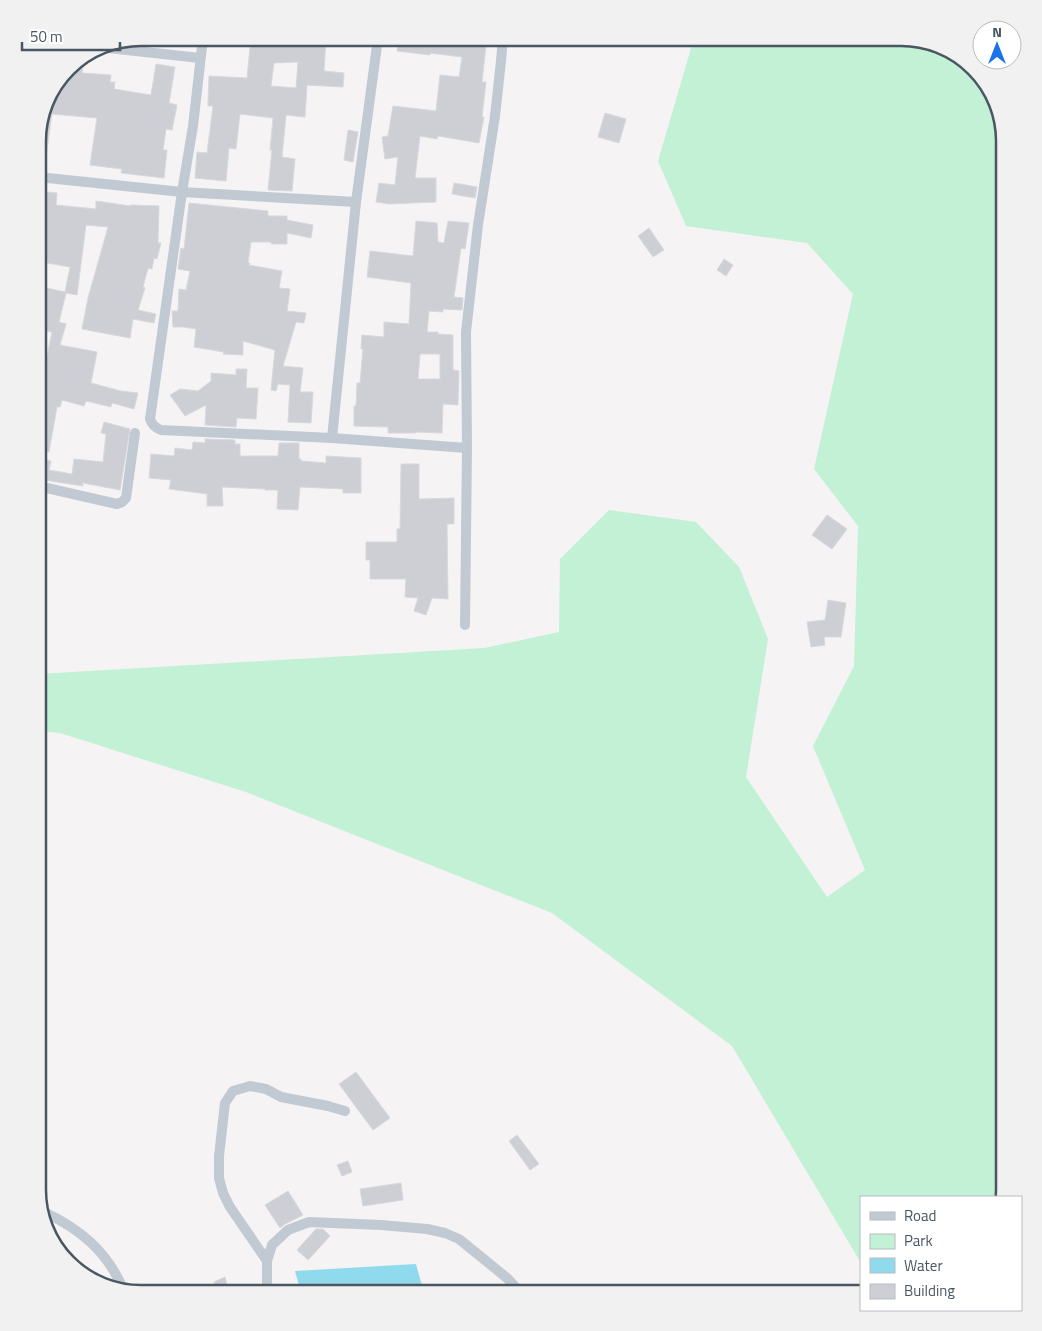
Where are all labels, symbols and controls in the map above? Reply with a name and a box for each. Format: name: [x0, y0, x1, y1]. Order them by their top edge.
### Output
scale bar: [22, 20, 120, 52]
north arrow: [972, 20, 1022, 70]
text: N: [992, 21, 1002, 42]
text: 50 m: [30, 25, 63, 48]
legend: [860, 1196, 1022, 1311]
text: Road: [904, 1204, 936, 1227]
text: Park: [904, 1229, 933, 1252]
text: Water: [904, 1254, 943, 1277]
text: Building: [904, 1279, 955, 1302]

